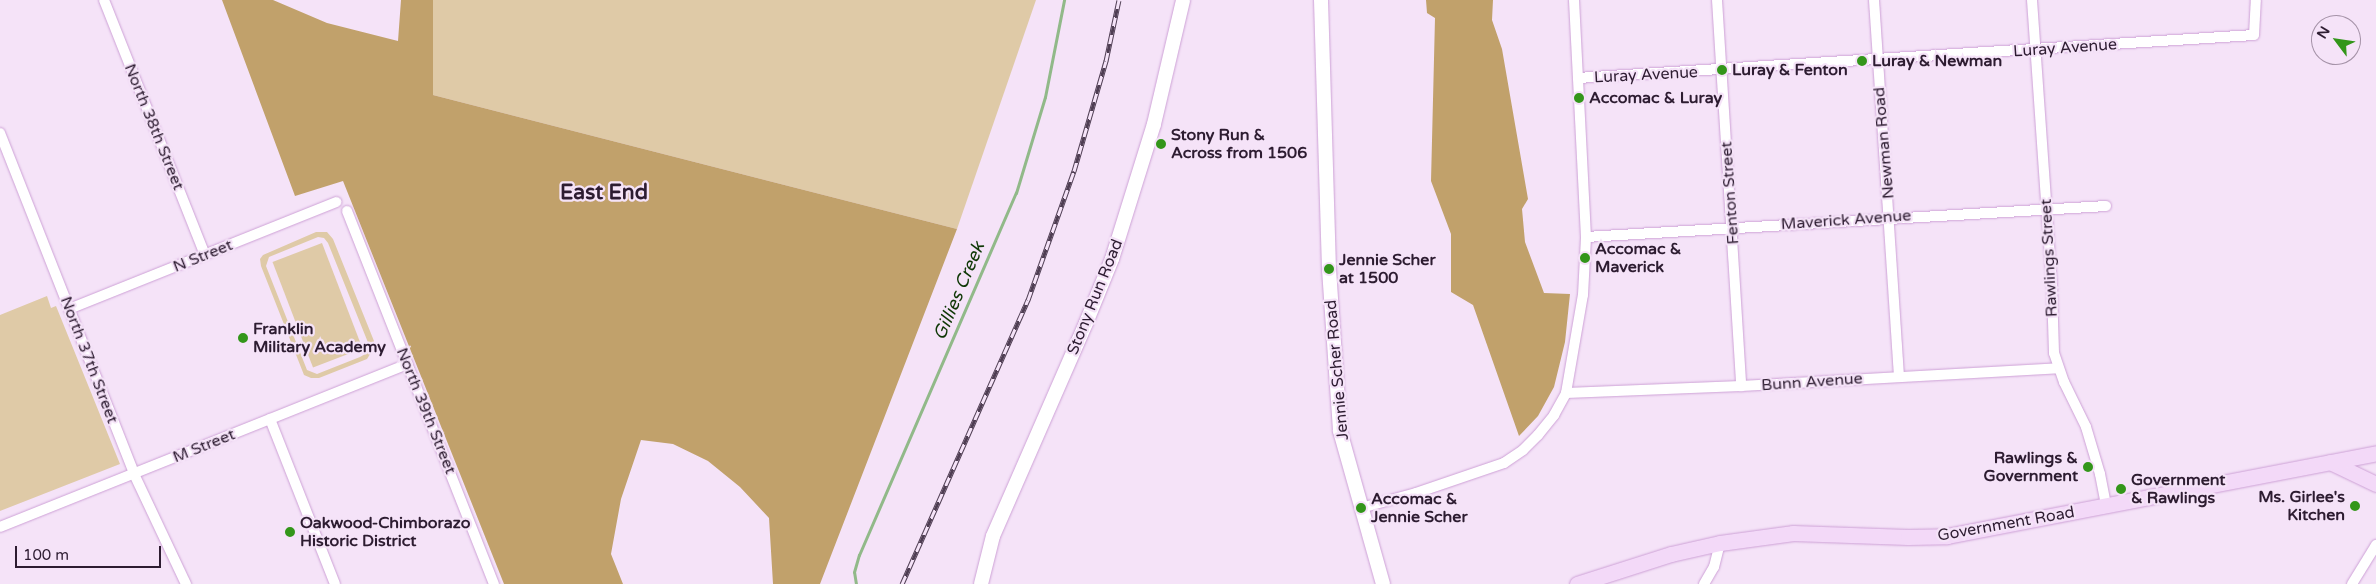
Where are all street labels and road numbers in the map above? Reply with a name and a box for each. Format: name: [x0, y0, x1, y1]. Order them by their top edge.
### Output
street label: Luray Avenue: [2012, 35, 2118, 61]
street label: North 38th Street: [120, 61, 188, 193]
street label: Luray Avenue: [1594, 63, 1698, 87]
street label: Newman Road: [1870, 86, 1898, 200]
street label: Fenton Street: [1717, 141, 1743, 245]
street label: Rawlings Street: [2036, 198, 2062, 318]
street label: Maverick Avenue: [1780, 206, 1912, 234]
street label: N Street: [170, 235, 236, 277]
street label: Stony Run Road: [1063, 236, 1127, 358]
street label: North 37th Street: [56, 294, 122, 426]
street label: Jennie Scher Road: [1321, 299, 1353, 441]
street label: North 39th Street: [392, 345, 460, 477]
street label: Bunn Avenue: [1761, 369, 1863, 395]
street label: M Street: [170, 425, 238, 467]
street label: Government Road: [1936, 502, 2076, 546]

